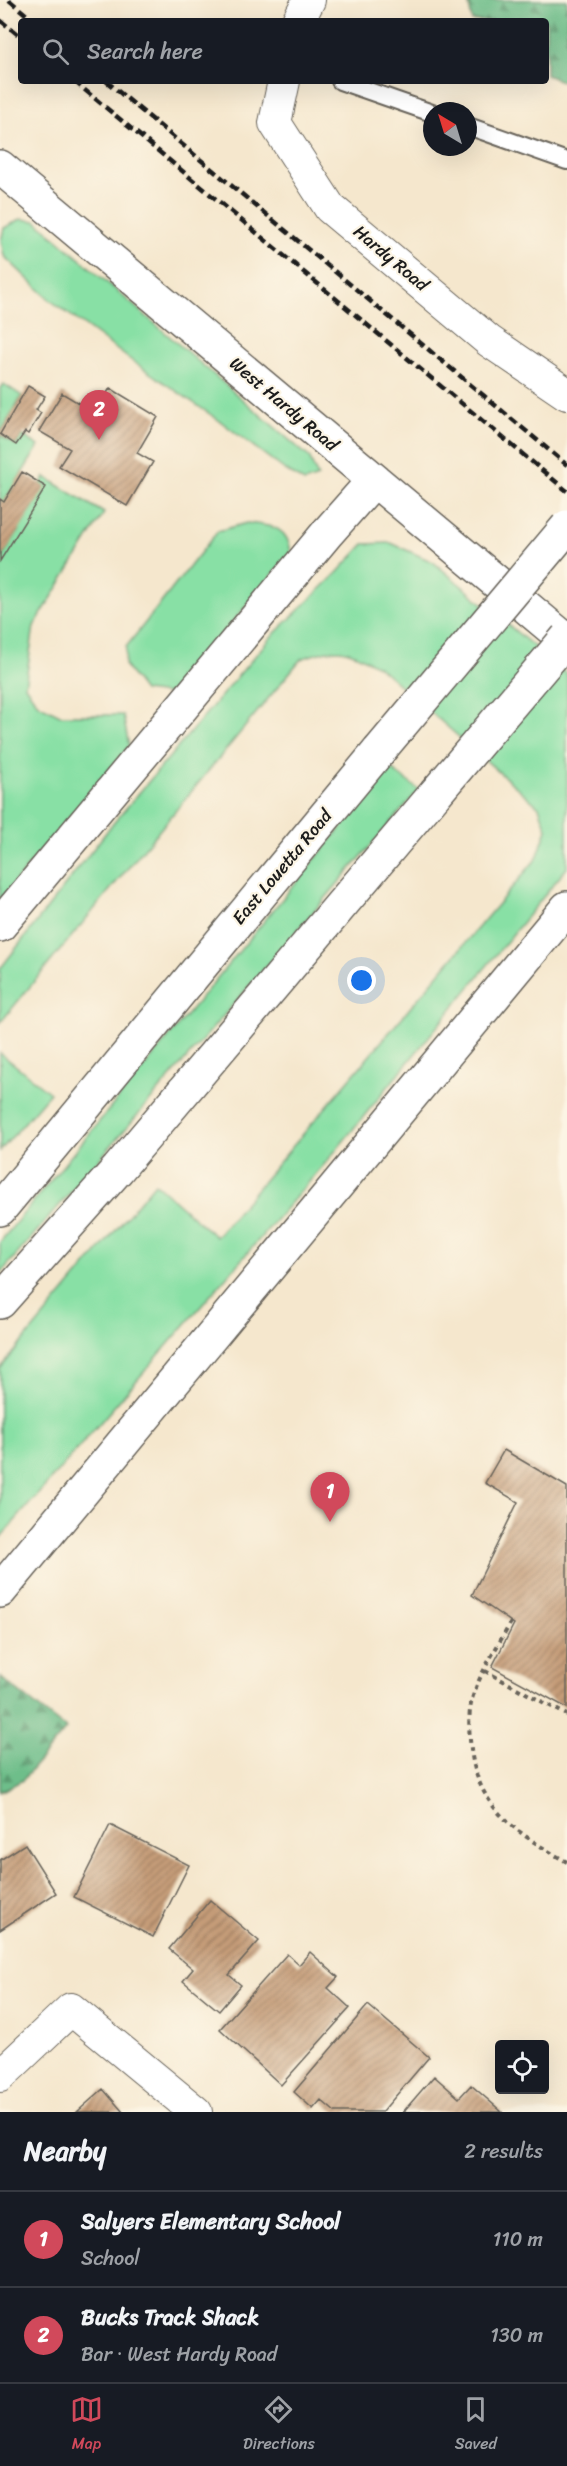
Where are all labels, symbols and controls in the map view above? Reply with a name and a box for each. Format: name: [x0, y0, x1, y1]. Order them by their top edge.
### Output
search box: [18, 18, 549, 84]
text: Search here: [87, 32, 203, 71]
icon: search: [39, 35, 72, 68]
north arrow: [423, 102, 477, 156]
street label: Hardy Road: [346, 216, 437, 301]
street label: West Hardy Road: [222, 348, 347, 461]
pin: 2: [80, 390, 118, 440]
street label: East Louetta Road: [224, 801, 341, 932]
your location: [347, 966, 376, 995]
pin: 1: [310, 1472, 350, 1522]
map controls: [495, 2040, 549, 2094]
button: locate: [495, 2040, 549, 2094]
text: Nearby: [24, 2128, 106, 2174]
text: 2 results: [464, 2134, 543, 2169]
text: Salyers Elementary School: [81, 2202, 341, 2241]
text: 1: [39, 2222, 48, 2257]
text: 110 m: [493, 2222, 543, 2257]
text: School: [81, 2241, 140, 2276]
text: Bucks Track Shack: [81, 2298, 259, 2337]
text: 2: [38, 2318, 49, 2353]
text: 130 m: [490, 2318, 543, 2353]
text: Bar · West Hardy Road: [81, 2337, 277, 2372]
tab: Map: [70, 2393, 103, 2458]
tab: Directions: [243, 2393, 315, 2458]
tab: Saved: [455, 2393, 497, 2458]

